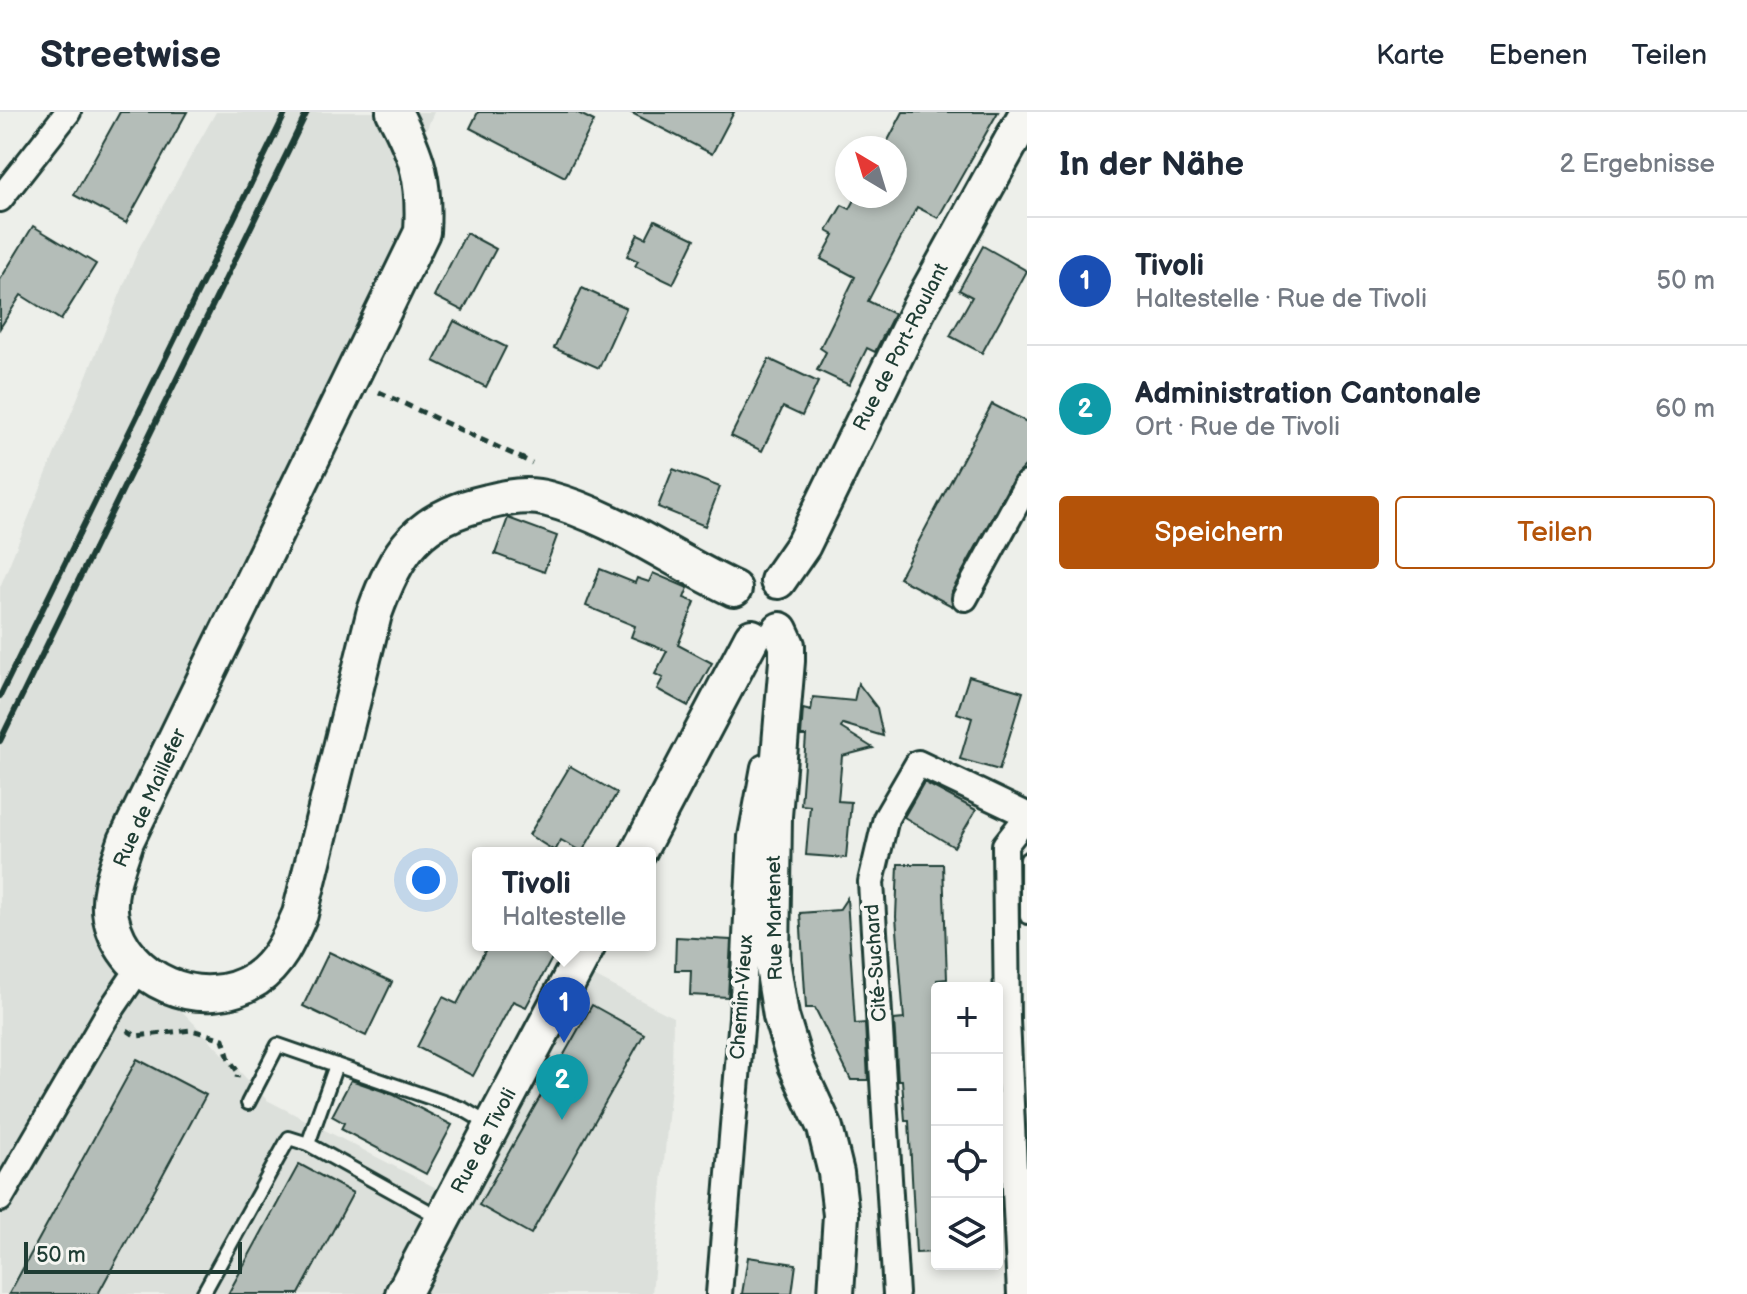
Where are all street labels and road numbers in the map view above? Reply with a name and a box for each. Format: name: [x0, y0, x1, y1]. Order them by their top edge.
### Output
street label: Rue de Port-Roulant: [848, 259, 954, 435]
street label: Rue de Maillefer: [109, 724, 192, 871]
street label: Rue Martenet: [762, 855, 788, 981]
street label: Cité-Suchard: [860, 903, 892, 1023]
street label: Chemin-Vieux: [726, 933, 758, 1060]
street label: Rue de Tivoli: [446, 1084, 522, 1198]

